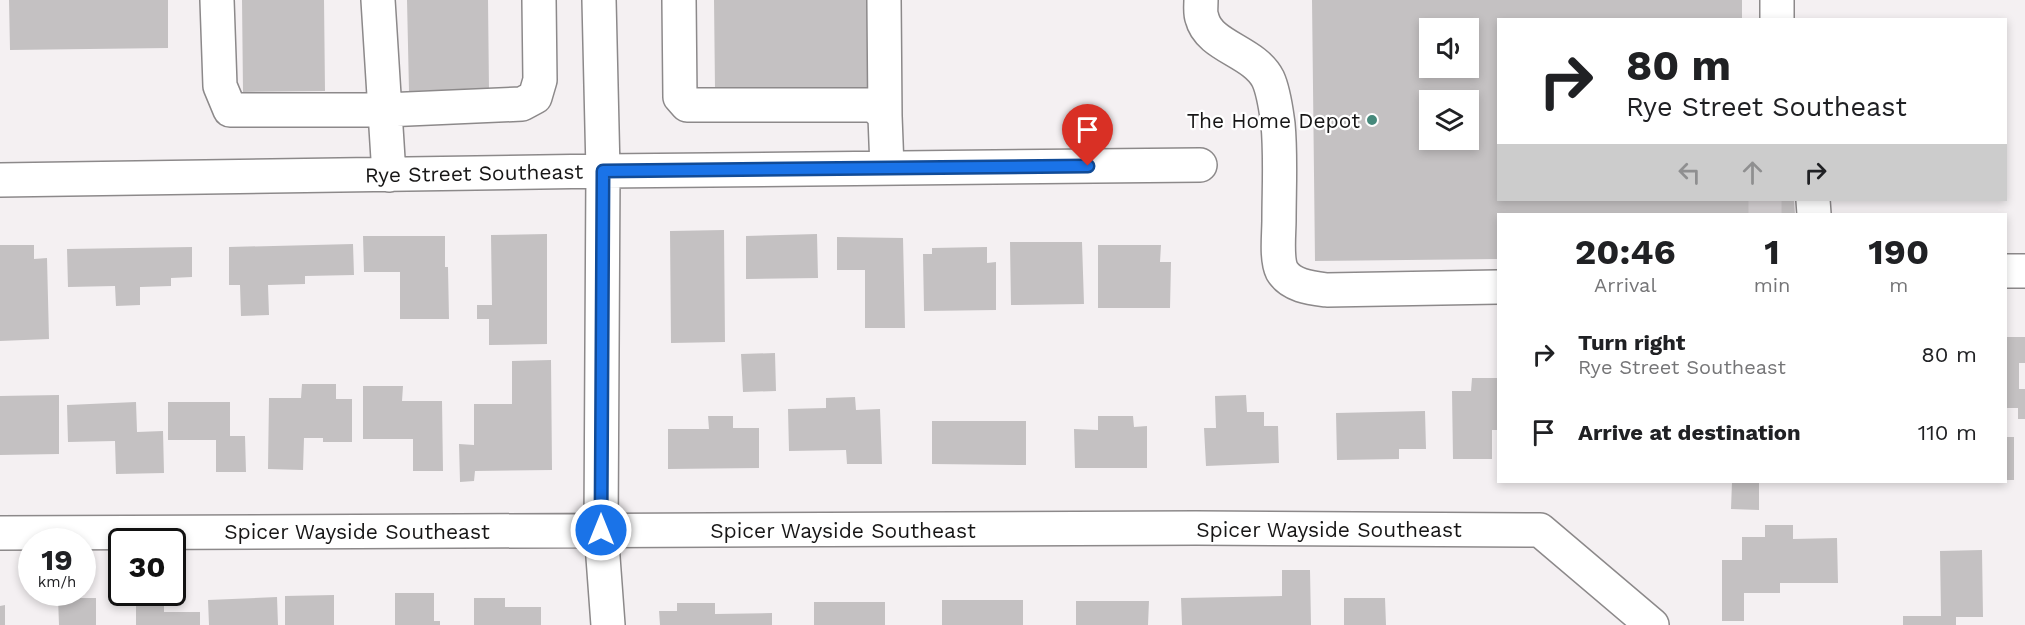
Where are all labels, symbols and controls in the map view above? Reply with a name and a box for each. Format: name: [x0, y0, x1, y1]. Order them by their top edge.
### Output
map controls: [1419, 18, 1479, 150]
button: sound: [1419, 18, 1479, 78]
text: 80 m: [1626, 41, 1731, 90]
icon: right: [1527, 42, 1605, 120]
button: layers: [1419, 90, 1479, 150]
text: Rye Street Southeast: [1626, 91, 1907, 123]
pin: [1062, 104, 1113, 166]
place label: The Home Depot: [1187, 108, 1360, 133]
icon: arrive: [1071, 113, 1104, 146]
marker: The Home Depot: [1365, 113, 1379, 127]
icon: left: [1673, 156, 1706, 189]
icon: ahead: [1736, 156, 1769, 189]
icon: right: [1799, 156, 1832, 189]
street label: Rye Street Southeast: [365, 159, 584, 187]
text: 20:46: [1575, 231, 1676, 273]
text: 1: [1764, 231, 1780, 273]
text: 190: [1868, 231, 1929, 273]
text: Arrival: [1594, 273, 1657, 297]
text: min: [1754, 273, 1790, 297]
text: m: [1889, 273, 1908, 297]
text: Turn right: [1578, 330, 1685, 355]
icon: right: [1527, 338, 1560, 371]
text: 80 m: [1921, 342, 1977, 367]
text: Rye Street Southeast: [1578, 355, 1786, 379]
icon: arrive: [1527, 416, 1560, 449]
text: Arrive at destination: [1578, 420, 1801, 445]
text: 110 m: [1918, 420, 1977, 445]
position arrow: [569, 498, 633, 562]
street label: Spicer Wayside Southeast: [1196, 517, 1462, 542]
street label: Spicer Wayside Southeast: [710, 518, 976, 543]
street label: Spicer Wayside Southeast: [224, 519, 490, 544]
speed limit sign: 30: [108, 528, 186, 606]
text: 19: [41, 542, 73, 577]
text: km/h: [38, 573, 76, 591]

